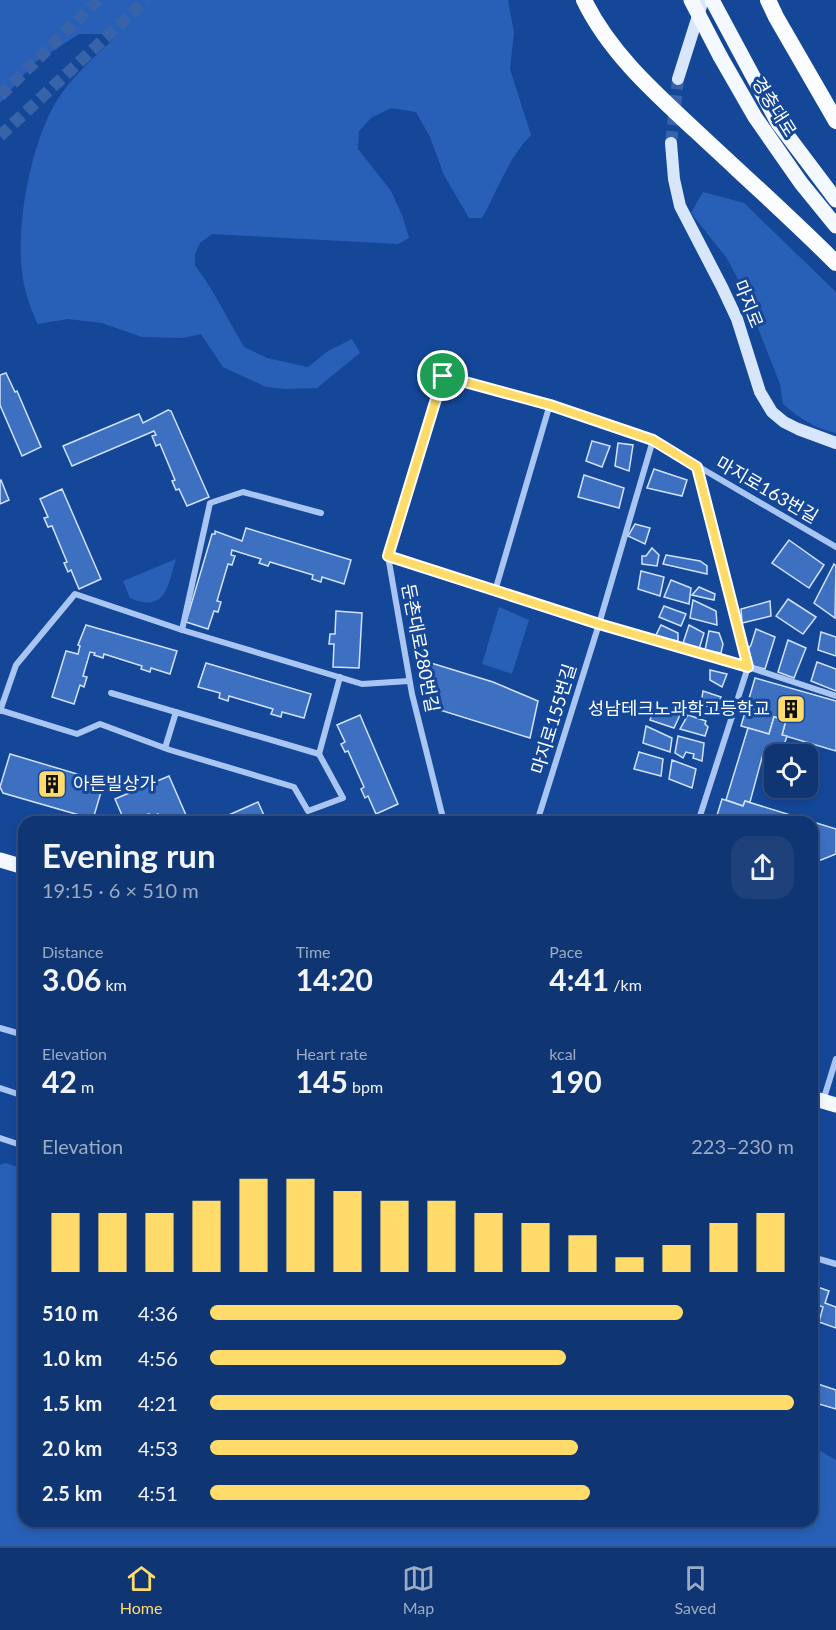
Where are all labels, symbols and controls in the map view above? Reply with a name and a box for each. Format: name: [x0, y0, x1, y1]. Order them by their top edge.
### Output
street label: 경충대로: [748, 73, 802, 140]
street label: 마지로: [729, 276, 768, 331]
pin: [417, 350, 468, 401]
icon: arrive: [426, 359, 459, 392]
street label: 마지로163번길: [713, 451, 822, 527]
street label: 둔촌대로280번길: [398, 582, 444, 714]
street label: 마지로155번길: [526, 661, 580, 776]
building icon: 성남테크노과학고등학교: [775, 693, 807, 725]
place label: 성남테크노과학고등학교: [588, 697, 770, 719]
map controls: [764, 744, 818, 798]
button: locate: [764, 744, 818, 798]
building icon: 아튼빌상가: [36, 768, 68, 800]
place label: 아튼빌상가: [73, 772, 156, 794]
text: Evening run: [42, 835, 216, 875]
button: share: [731, 836, 794, 899]
text: 19:15 · 6 × 510 m: [42, 878, 199, 902]
text: Distance: [42, 942, 103, 961]
text: Time: [296, 942, 331, 961]
text: Pace: [549, 942, 583, 961]
text: 3.06: [42, 961, 101, 997]
text: 14:20: [296, 961, 373, 997]
text: 4:41: [549, 961, 609, 997]
text: km: [101, 975, 127, 994]
text: /km: [609, 975, 642, 994]
text: Elevation: [42, 1044, 107, 1063]
text: Heart rate: [296, 1044, 367, 1063]
text: kcal: [549, 1044, 576, 1063]
text: 42: [42, 1063, 77, 1099]
text: 145: [296, 1063, 348, 1099]
text: 190: [549, 1063, 602, 1099]
text: m: [77, 1077, 94, 1096]
text: bpm: [348, 1077, 383, 1096]
text: Elevation: [42, 1134, 123, 1158]
text: 223–230 m: [691, 1134, 794, 1158]
text: 510 m: [42, 1301, 98, 1325]
text: 4:36: [138, 1301, 178, 1325]
text: 1.0 km: [42, 1346, 102, 1370]
text: 4:56: [138, 1346, 178, 1370]
text: 1.5 km: [42, 1391, 102, 1415]
text: 4:21: [138, 1391, 178, 1415]
text: 2.0 km: [42, 1436, 102, 1460]
text: 4:53: [138, 1436, 178, 1460]
text: 2.5 km: [42, 1481, 102, 1505]
text: 4:51: [138, 1481, 178, 1505]
tab: Home: [120, 1562, 162, 1617]
tab: Map: [402, 1562, 435, 1617]
tab: Saved: [674, 1562, 716, 1617]

